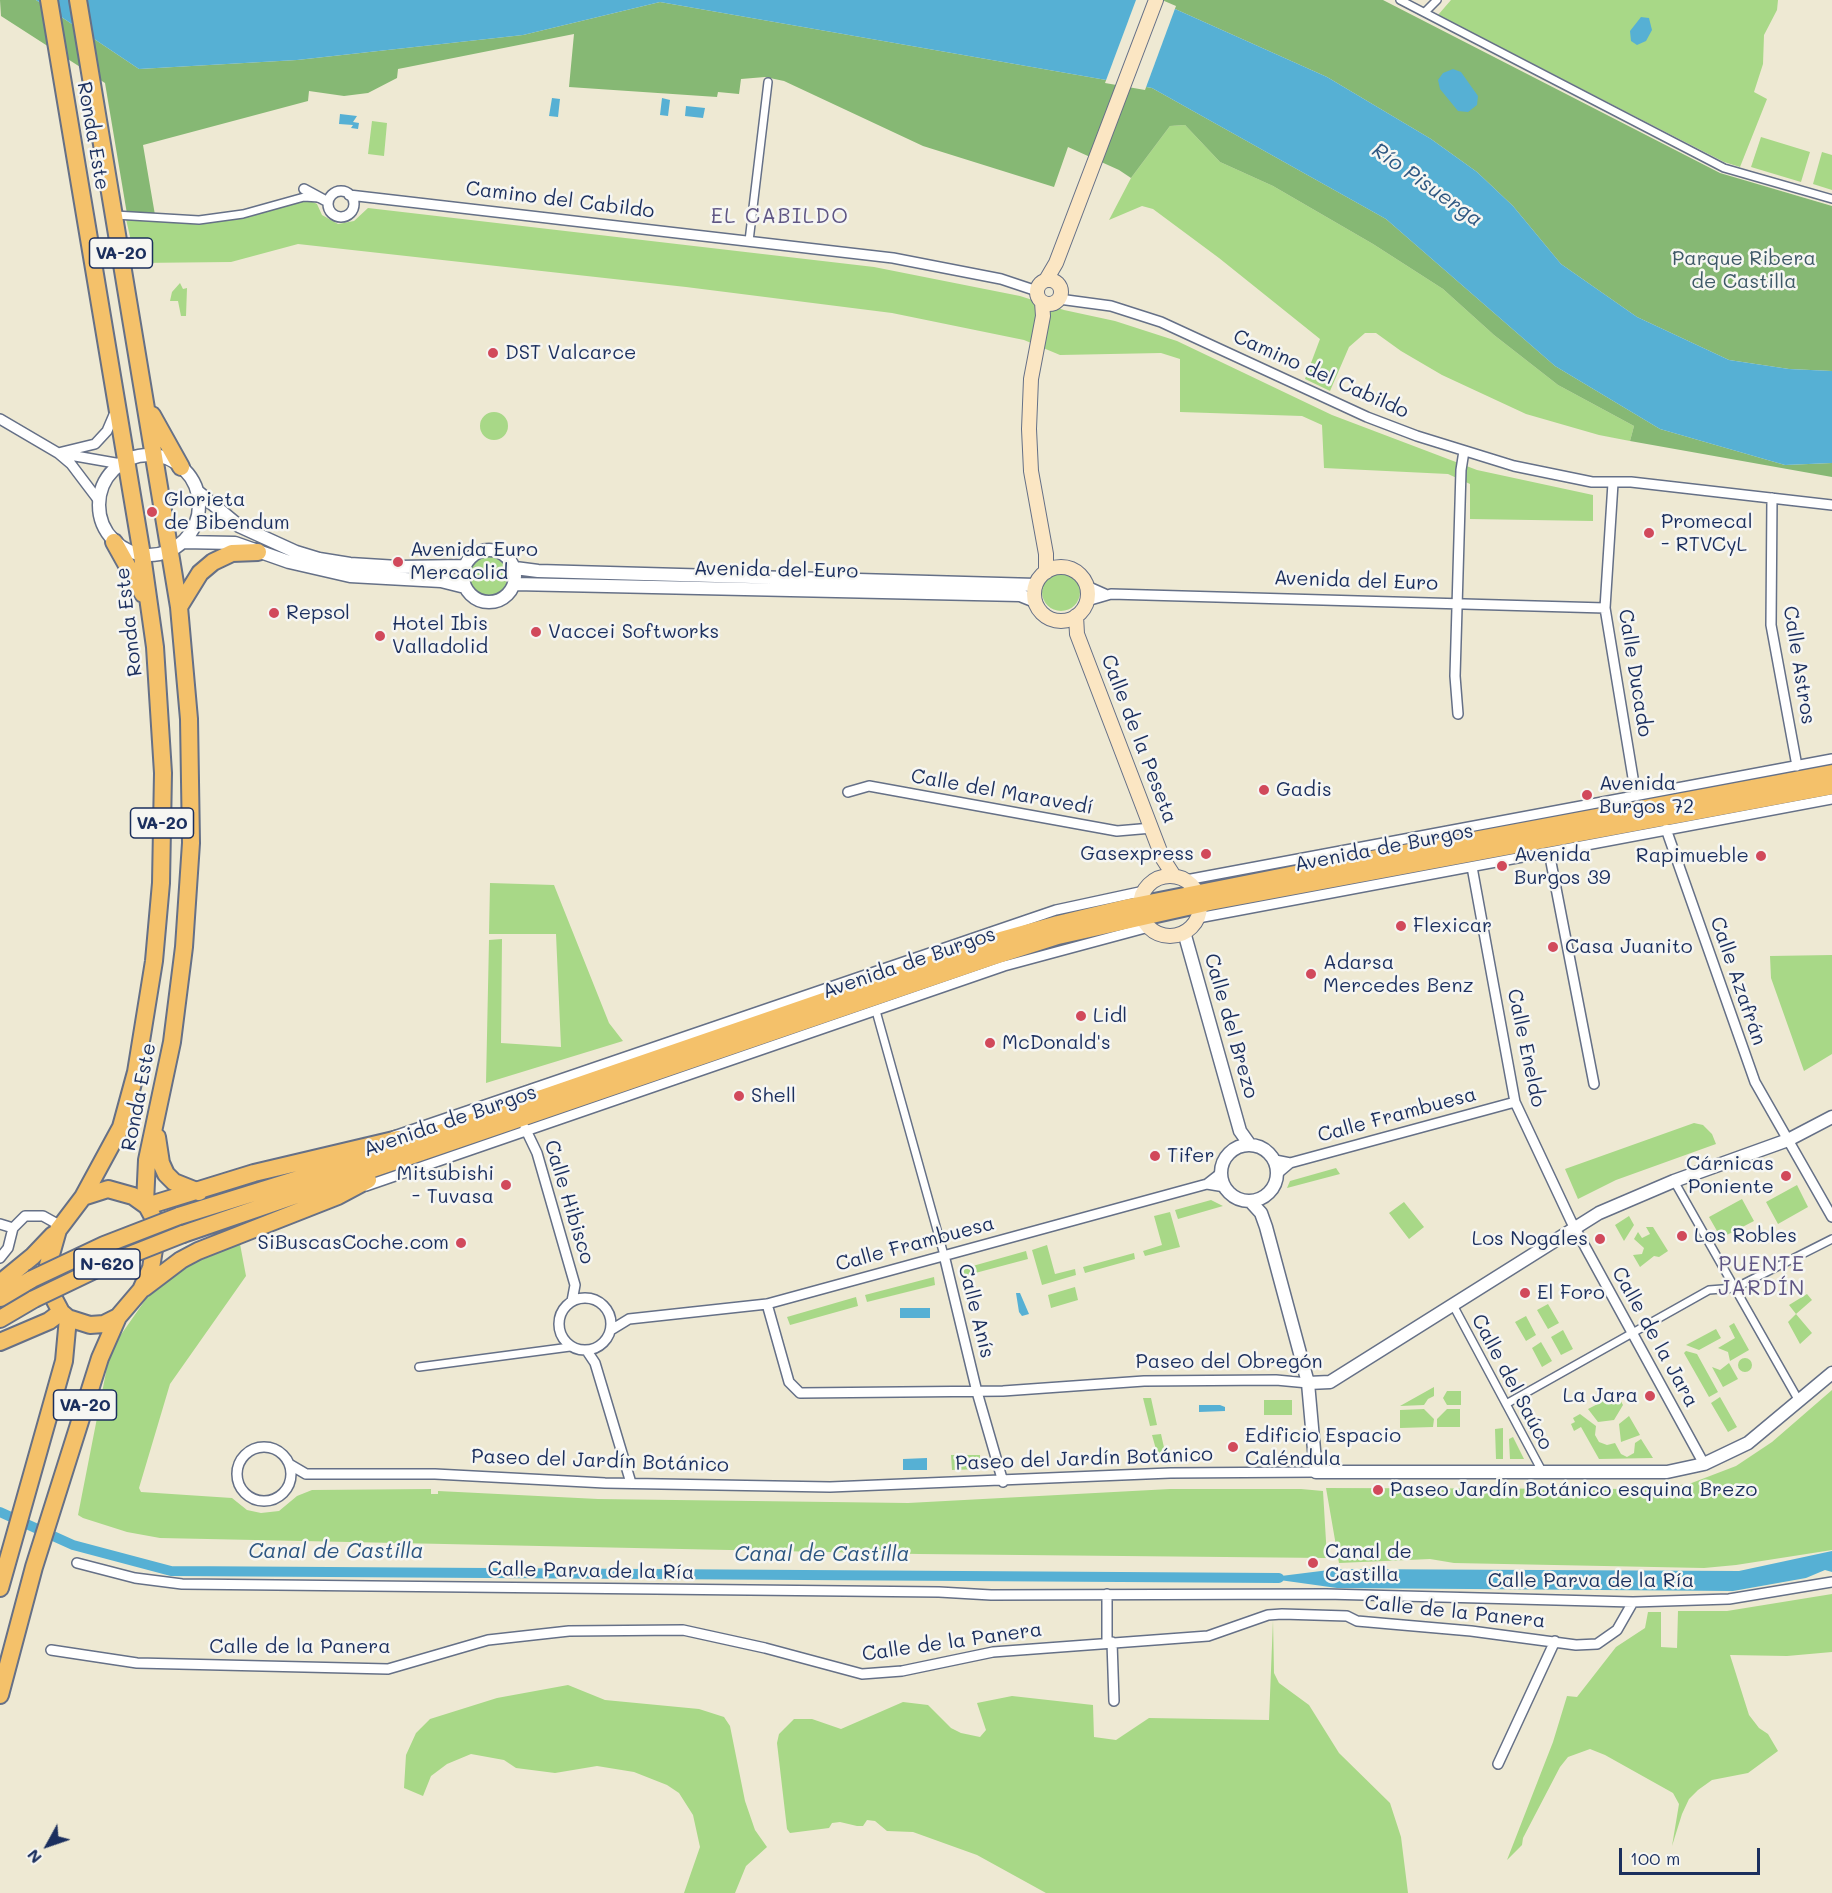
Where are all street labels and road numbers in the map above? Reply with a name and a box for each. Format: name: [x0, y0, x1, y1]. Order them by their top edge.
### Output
street label: Ronda Este: [72, 80, 114, 192]
street label: Camino del Cabildo: [464, 177, 656, 223]
road number: VA-20: [90, 238, 152, 268]
street label: Camino del Cabildo: [1229, 324, 1413, 424]
street label: Avenida del Euro: [694, 557, 858, 583]
street label: Ronda Este: [110, 566, 148, 678]
street label: Avenida del Euro: [1273, 566, 1439, 596]
street label: Calle Astros: [1778, 604, 1820, 726]
street label: Calle Ducado: [1613, 607, 1657, 739]
street label: Calle de la Peseta: [1096, 651, 1182, 827]
street label: Calle del Maravedí: [909, 764, 1095, 820]
road number: VA-20: [130, 808, 194, 838]
street label: Avenida de Burgos: [1293, 819, 1475, 877]
street label: Calle Azafrán: [1705, 914, 1771, 1048]
street label: Avenida de Burgos: [819, 922, 999, 1004]
street label: Calle del Brezo: [1199, 951, 1263, 1101]
street label: Calle Eneldo: [1502, 987, 1550, 1109]
street label: Ronda Este: [117, 1041, 161, 1153]
street label: Avenida de Burgos: [360, 1080, 540, 1162]
street label: Calle Frambuesa: [1315, 1082, 1479, 1148]
street label: Calle Hibisco: [539, 1137, 599, 1267]
street label: Calle Frambuesa: [833, 1211, 997, 1277]
road number: N-620: [74, 1249, 140, 1279]
street label: Calle Anís: [953, 1261, 999, 1361]
street label: Calle de la Jara: [1606, 1263, 1704, 1411]
street label: Calle del Saúco: [1466, 1310, 1558, 1454]
street label: Paseo del Obregón: [1135, 1350, 1323, 1374]
road number: VA-20: [54, 1390, 116, 1420]
street label: Paseo del Jardín Botánico: [955, 1443, 1213, 1475]
street label: Paseo del Jardín Botánico: [471, 1445, 729, 1477]
street label: Calle Parva de la Ría: [487, 1557, 695, 1585]
street label: Calle Parva de la Ría: [1488, 1569, 1694, 1593]
street label: Calle de la Panera: [1363, 1591, 1547, 1633]
street label: Calle de la Panera: [860, 1617, 1044, 1667]
street label: Calle de la Panera: [209, 1635, 391, 1659]

